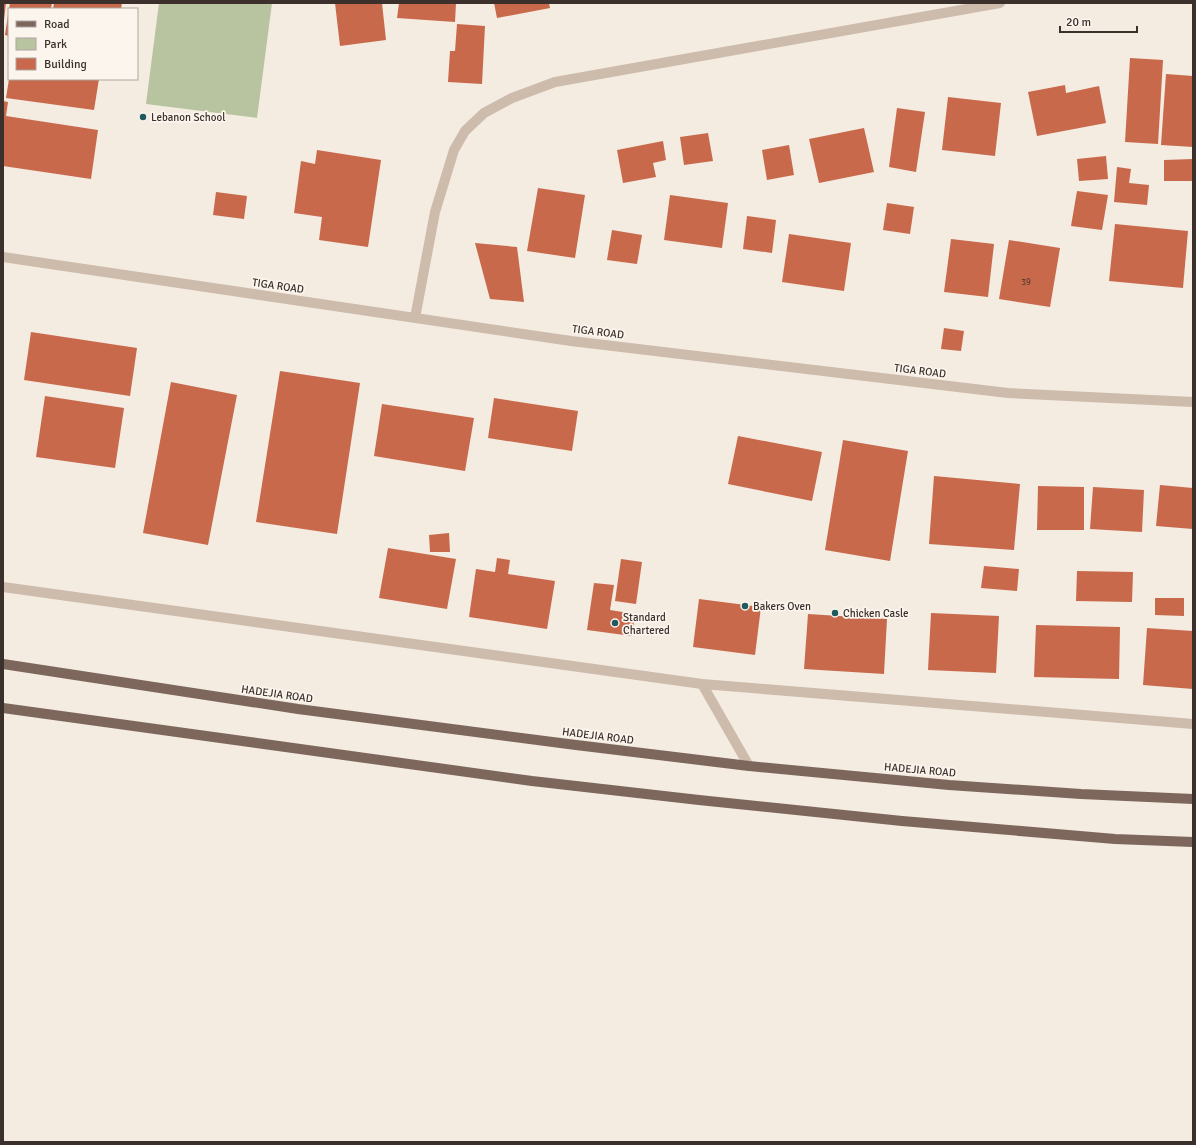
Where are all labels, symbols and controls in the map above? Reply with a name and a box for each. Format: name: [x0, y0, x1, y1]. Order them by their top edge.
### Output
legend: [8, 8, 138, 80]
scale bar: [1060, 8, 1137, 34]
text: 20 m: [1066, 15, 1091, 30]
text: Road: [44, 17, 70, 32]
text: Park: [44, 37, 67, 52]
text: Building: [44, 57, 87, 72]
place label: Lebanon School: [151, 111, 225, 124]
marker: Lebanon School: [138, 112, 148, 122]
street label: TIGA ROAD: [251, 276, 305, 296]
house number: 39: [1021, 277, 1031, 288]
street label: TIGA ROAD: [571, 322, 625, 342]
street label: TIGA ROAD: [893, 361, 947, 381]
place label: Bakers Oven: [753, 600, 811, 613]
marker: Bakers Oven: [740, 601, 750, 611]
place label: Chicken Casle: [843, 607, 909, 620]
marker: Chicken Casle: [830, 608, 840, 618]
place label: Standard Chartered: [623, 611, 670, 637]
marker: Standard Chartered: [610, 618, 620, 628]
street label: HADEJIA ROAD: [240, 683, 314, 705]
street label: HADEJIA ROAD: [561, 725, 635, 747]
street label: HADEJIA ROAD: [883, 760, 957, 780]

